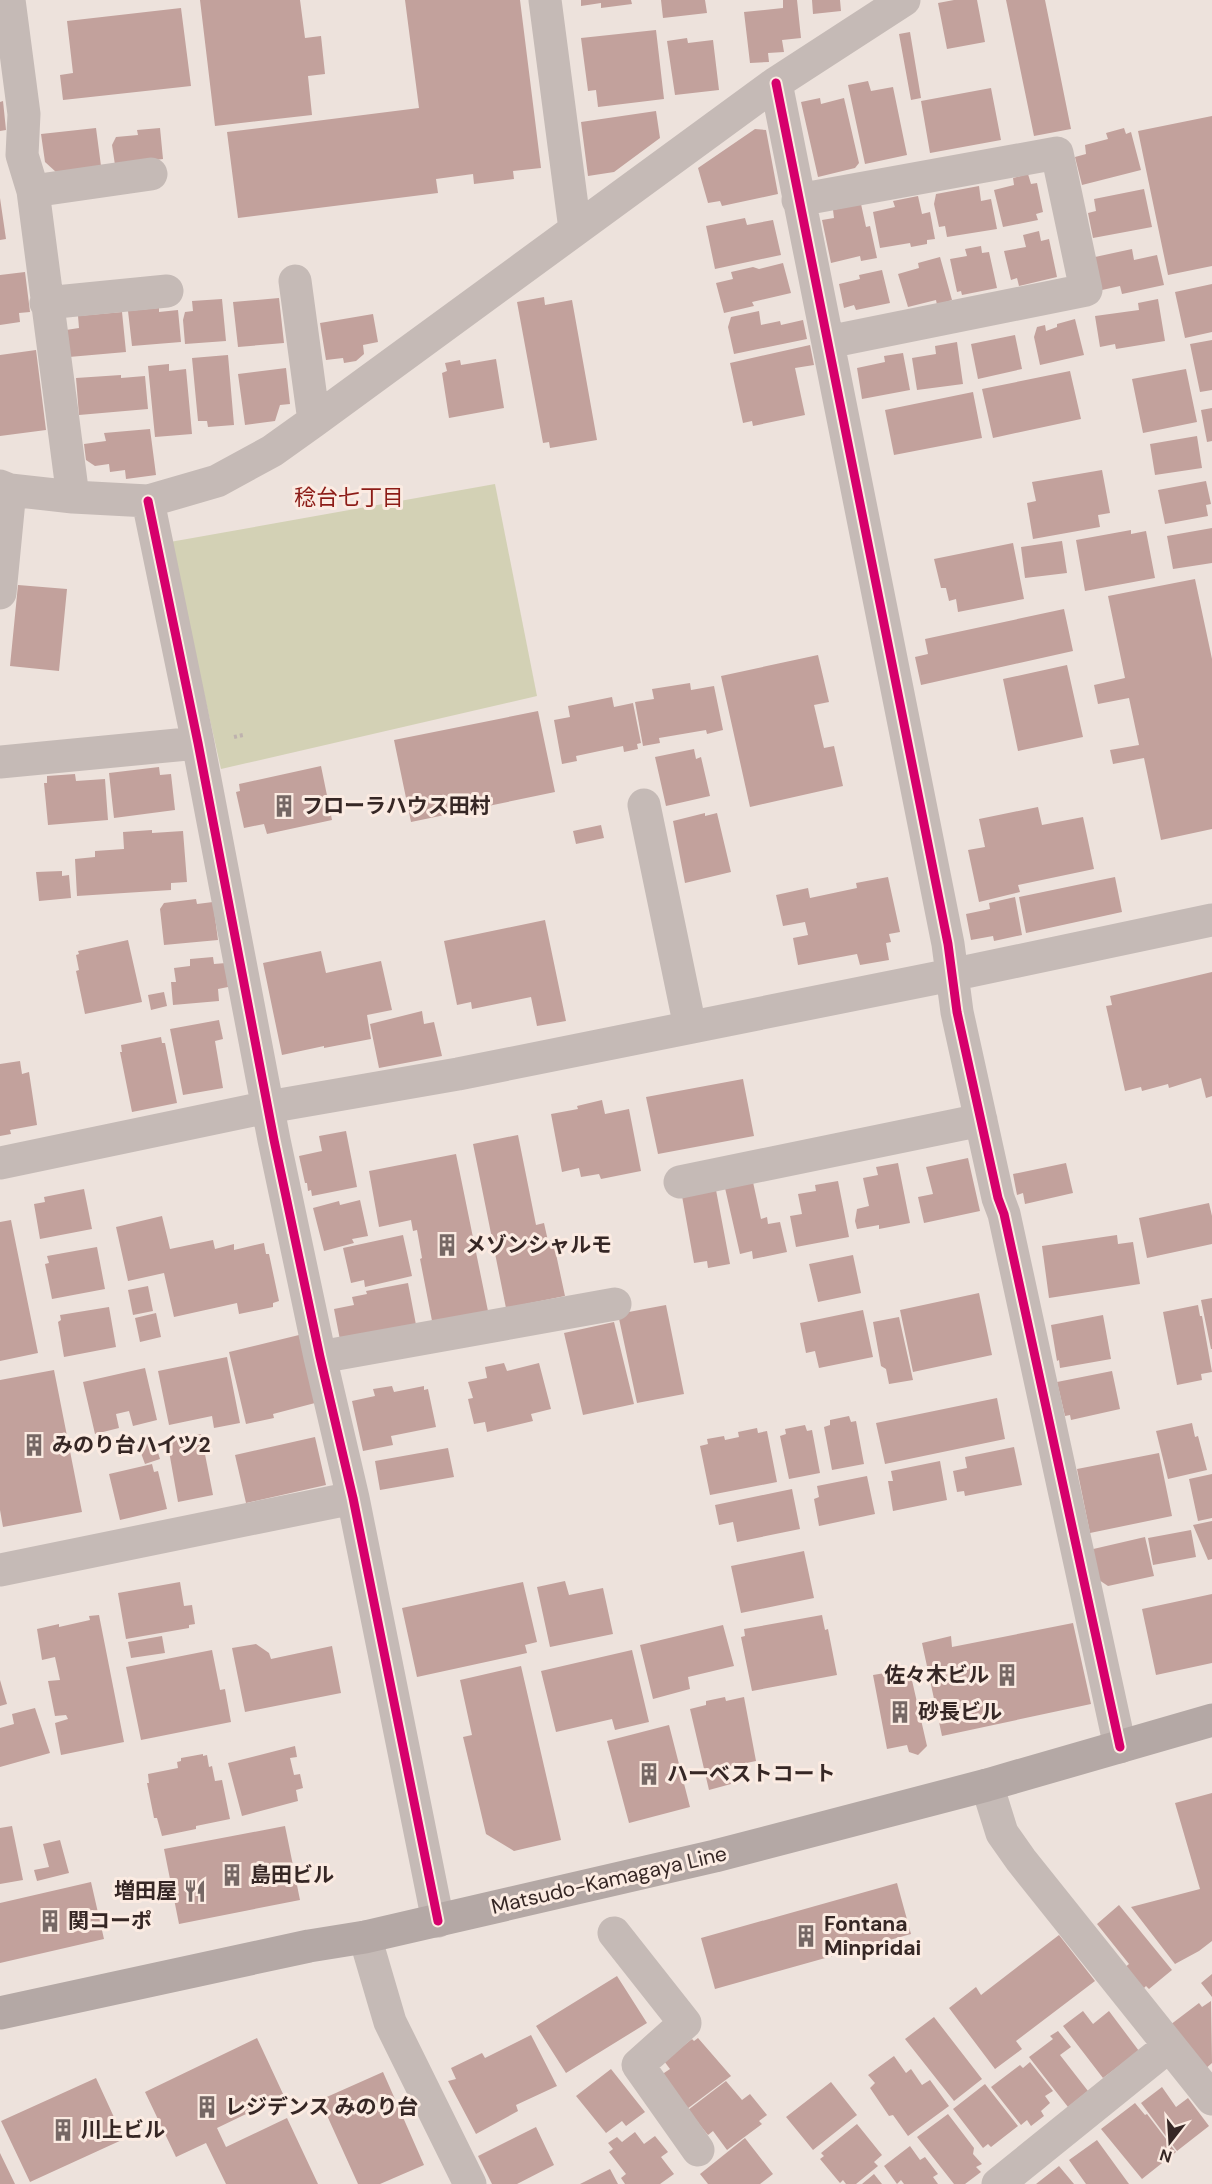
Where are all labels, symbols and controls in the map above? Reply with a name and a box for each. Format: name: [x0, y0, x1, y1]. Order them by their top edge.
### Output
district label: 稔台七丁目: [294, 483, 404, 512]
place label: フローラハウス田村: [302, 792, 491, 820]
building icon: フローラハウス田村: [271, 793, 297, 819]
place label: メゾンシャルモ: [465, 1231, 612, 1259]
building icon: メゾンシャルモ: [434, 1232, 460, 1258]
place label: みのり台ハイツ2: [52, 1431, 211, 1459]
building icon: みのり台ハイツ2: [21, 1432, 47, 1458]
place label: 佐々木ビル: [884, 1661, 989, 1689]
building icon: 佐々木ビル: [994, 1662, 1020, 1688]
place label: 砂長ビル: [918, 1698, 1002, 1726]
building icon: 砂長ビル: [887, 1699, 913, 1725]
place label: ハーベストコート: [667, 1760, 835, 1788]
building icon: ハーベストコート: [636, 1761, 662, 1787]
street label: Matsudo-Kamagaya Line: [488, 1839, 730, 1921]
place label: 島田ビル: [250, 1861, 334, 1889]
building icon: 島田ビル: [219, 1862, 245, 1888]
place label: 増田屋: [114, 1877, 177, 1905]
restaurant icon: 増田屋: [182, 1878, 208, 1904]
place label: 関コーポ: [68, 1907, 152, 1935]
building icon: 関コーポ: [37, 1908, 63, 1934]
place label: Fontana Minpridai: [824, 1910, 921, 1962]
building icon: Fontana Minpridai: [793, 1923, 819, 1949]
place label: レジデンス みのり台: [225, 2093, 419, 2121]
building icon: レジデンス みのり台: [194, 2094, 220, 2120]
north arrow: [1140, 2112, 1200, 2172]
place label: 川上ビル: [81, 2116, 165, 2144]
building icon: 川上ビル: [50, 2117, 76, 2143]
text: N: [1157, 2144, 1174, 2168]

